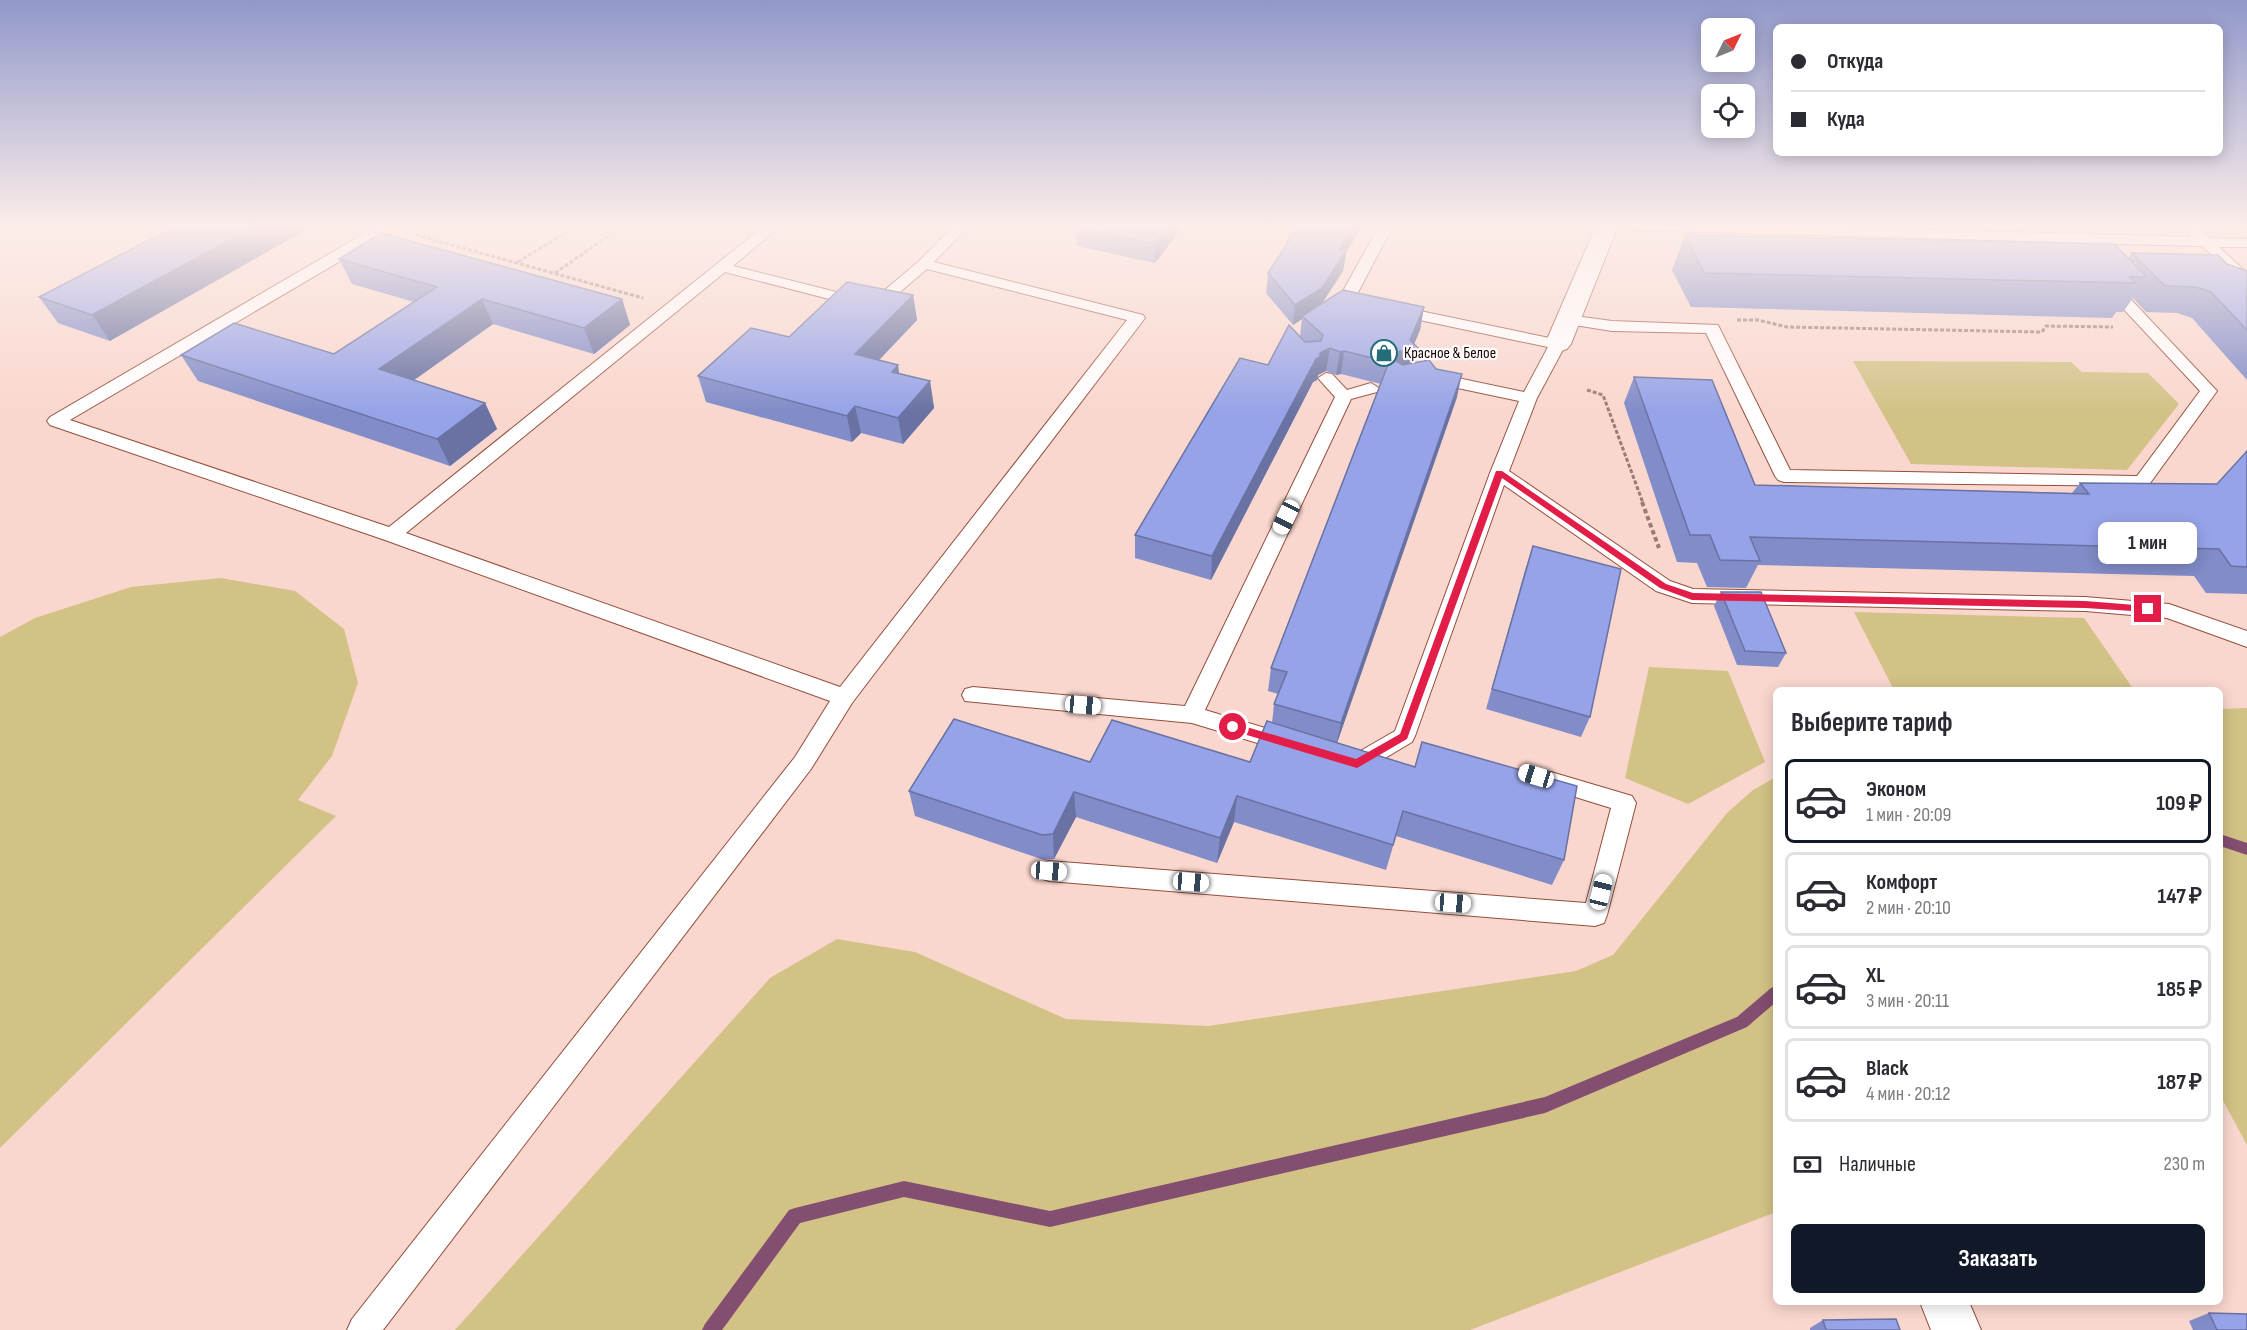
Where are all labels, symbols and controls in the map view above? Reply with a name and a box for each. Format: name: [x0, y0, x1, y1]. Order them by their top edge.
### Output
north arrow: [1701, 18, 1755, 72]
map controls: [1701, 18, 1755, 138]
text: Откуда: [1827, 48, 1883, 75]
button: locate: [1701, 84, 1755, 138]
text: Куда: [1827, 106, 1865, 133]
shop icon: Красное & Белое: [1369, 338, 1399, 368]
place label: Красное & Белое: [1404, 344, 1496, 363]
car: [1270, 497, 1302, 537]
callout: 1 мин: [2098, 522, 2198, 564]
text: 1 мин: [2128, 531, 2167, 555]
route end: [2134, 595, 2161, 622]
car: [1064, 694, 1102, 716]
text: Выберите тариф: [1791, 707, 1953, 739]
route start: [1219, 713, 1246, 740]
car: [1516, 762, 1556, 790]
icon: car: [1794, 774, 1848, 828]
text: Эконом: [1866, 776, 1926, 803]
text: 109 ₽: [2156, 790, 2202, 817]
text: 1 мин · 20:09: [1866, 803, 1951, 827]
car: [1030, 861, 1068, 881]
icon: car: [1794, 867, 1848, 921]
text: Комфорт: [1866, 869, 1937, 896]
car: [1172, 872, 1210, 892]
car: [1588, 872, 1614, 912]
text: 147 ₽: [2157, 883, 2202, 910]
car: [1434, 893, 1472, 913]
text: 2 мин · 20:10: [1866, 896, 1951, 920]
icon: car: [1794, 960, 1848, 1014]
text: XL: [1866, 962, 1885, 989]
text: 185 ₽: [2157, 976, 2202, 1003]
text: 3 мин · 20:11: [1866, 989, 1949, 1013]
icon: car: [1794, 1053, 1848, 1107]
text: Black: [1866, 1055, 1908, 1082]
text: 187 ₽: [2157, 1069, 2202, 1096]
text: 4 мин · 20:12: [1866, 1082, 1951, 1106]
icon: cash: [1791, 1148, 1824, 1181]
text: Наличные: [1839, 1151, 1916, 1178]
text: 230 m: [2163, 1152, 2205, 1176]
button: Заказать: [1791, 1224, 2205, 1293]

